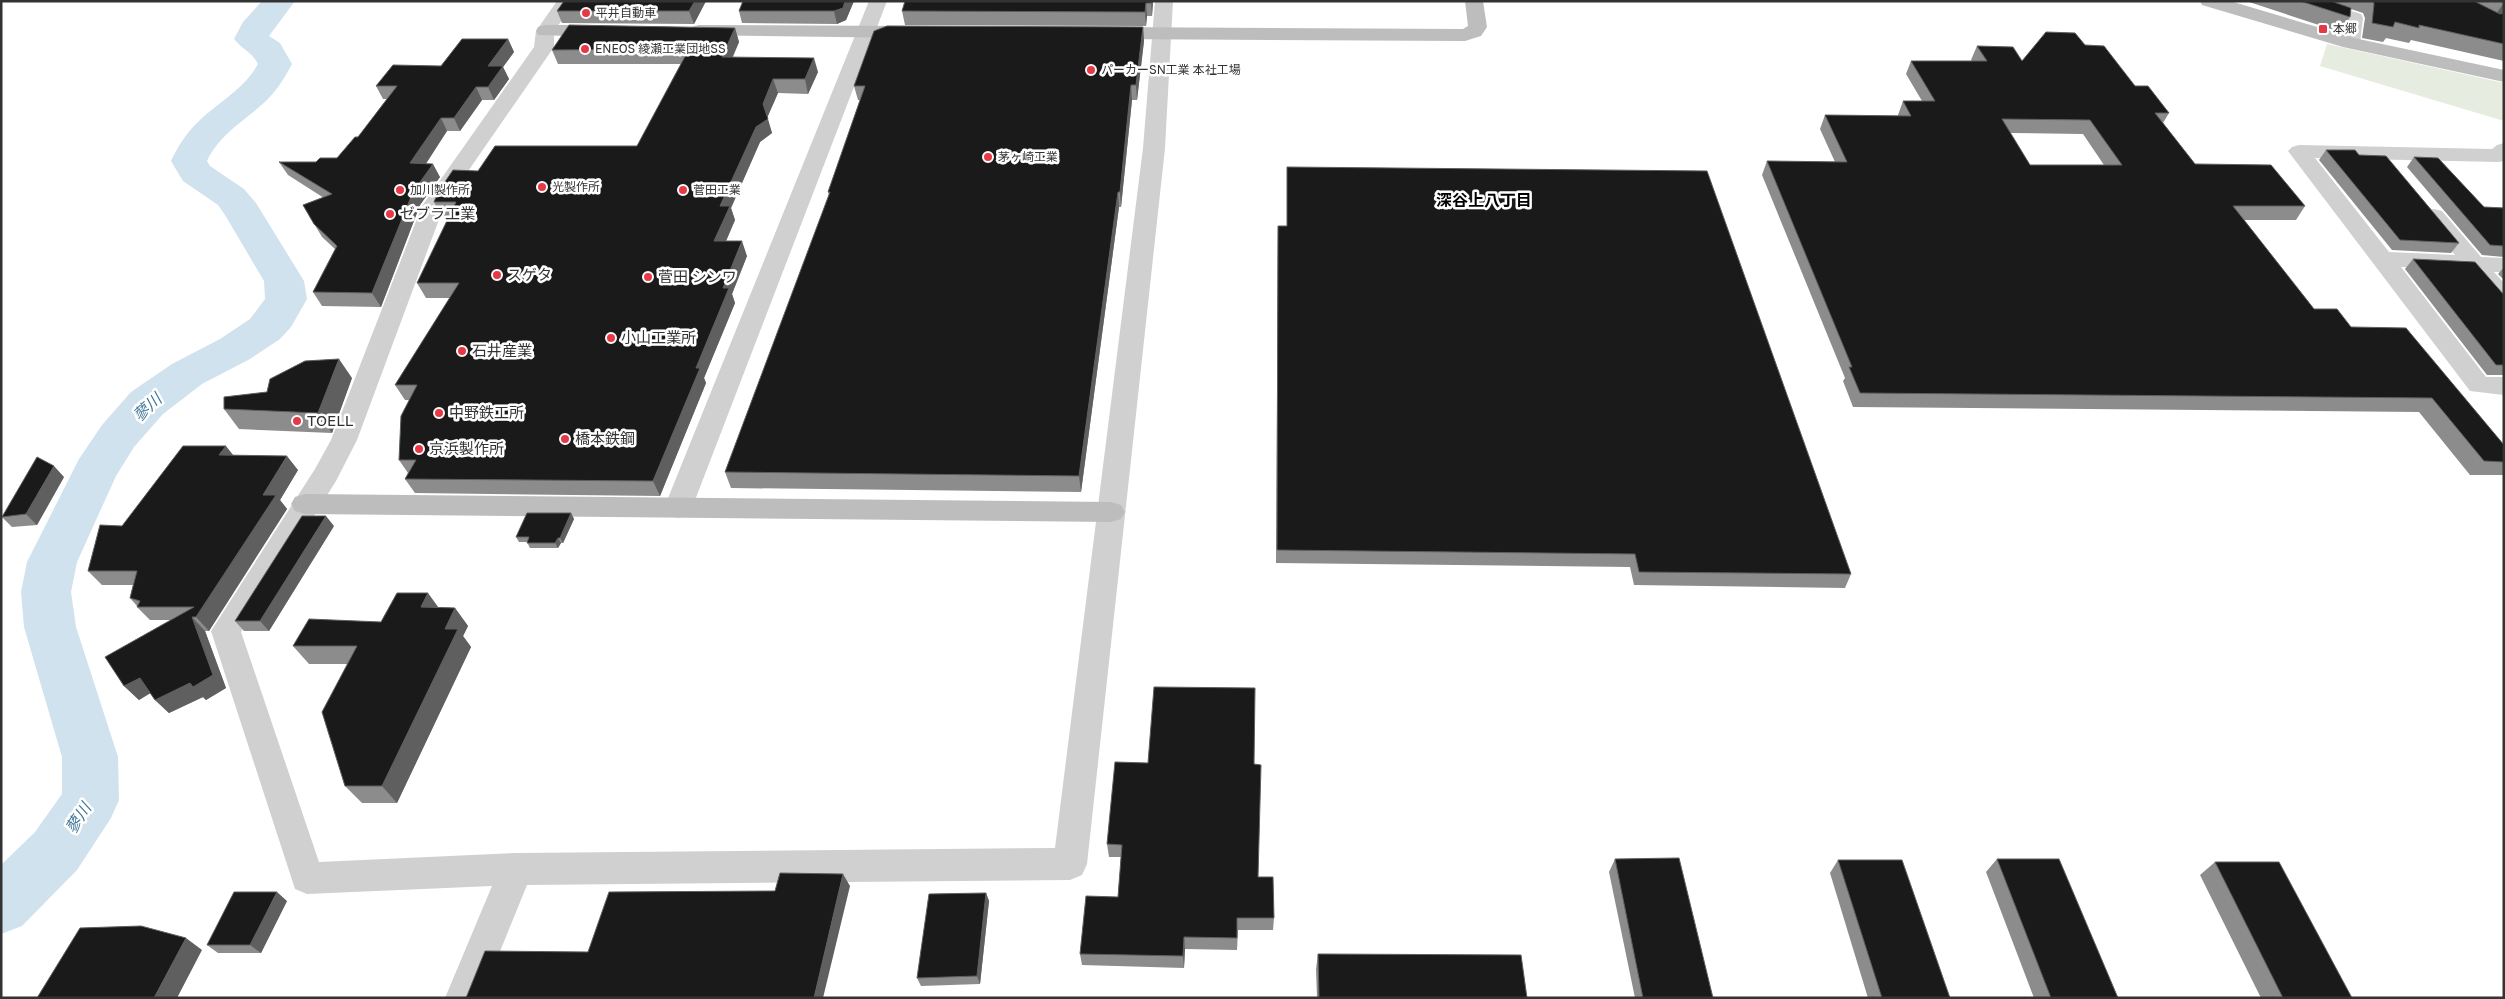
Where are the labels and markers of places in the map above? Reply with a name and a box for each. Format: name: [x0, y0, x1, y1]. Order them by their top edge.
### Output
place label: 平井自動車: [596, 5, 656, 20]
marker: 平井自動車: [580, 7, 592, 19]
place label: 本郷: [2333, 21, 2357, 36]
marker: 本郷: [2317, 23, 2329, 35]
place label: ENEOS 綾瀬工業団地SS: [595, 41, 726, 56]
marker: ENEOS 綾瀬工業団地SS: [579, 43, 591, 55]
place label: パーカーSN工業 本社工場: [1101, 62, 1241, 77]
marker: パーカーSN工業 本社工場: [1085, 64, 1097, 76]
place label: 茅ヶ崎工業: [998, 149, 1058, 164]
marker: 茅ヶ崎工業: [982, 151, 994, 163]
place label: 光製作所: [552, 179, 600, 194]
marker: 光製作所: [536, 181, 548, 193]
place label: 加川製作所: [410, 182, 470, 197]
place label: 菅田工業: [693, 182, 741, 197]
marker: 加川製作所: [394, 184, 406, 196]
marker: 菅田工業: [677, 184, 689, 196]
place label: ゼブラ工業: [400, 204, 475, 222]
marker: ゼブラ工業: [384, 208, 396, 220]
place label: スゲタ: [507, 265, 552, 283]
place label: 菅田 シンワ: [658, 267, 737, 285]
marker: スゲタ: [491, 269, 503, 281]
marker: 菅田 シンワ: [642, 271, 654, 283]
place label: 小山工業所: [621, 328, 696, 346]
marker: 小山工業所: [605, 332, 617, 344]
place label: 石井産業: [472, 341, 532, 359]
marker: 石井産業: [456, 345, 468, 357]
place label: 中野鉄工所: [449, 403, 524, 421]
marker: 中野鉄工所: [433, 407, 445, 419]
place label: TOELL: [307, 411, 354, 429]
marker: TOELL: [291, 415, 303, 427]
place label: 橋本鉄鋼: [575, 429, 635, 447]
marker: 橋本鉄鋼: [559, 433, 571, 445]
place label: 京浜製作所: [429, 439, 504, 457]
marker: 京浜製作所: [413, 443, 425, 455]

